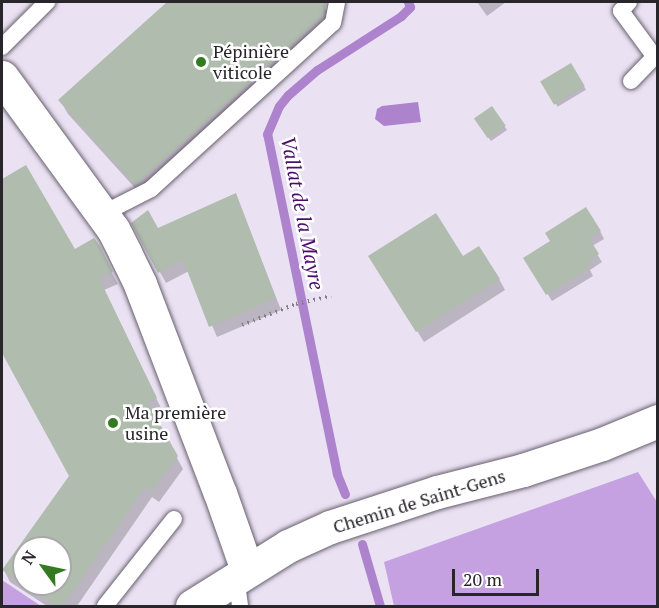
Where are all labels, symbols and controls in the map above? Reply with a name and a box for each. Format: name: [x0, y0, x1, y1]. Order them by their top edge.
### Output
place label: Pépinière viticole: [213, 41, 289, 84]
marker: Pépinière viticole: [194, 55, 208, 69]
water label: Vallat de la Mayre: [276, 134, 330, 292]
place label: Ma première usine: [125, 402, 226, 444]
marker: Ma première usine: [106, 416, 120, 430]
street label: Chemin de Saint-Gens: [330, 465, 508, 537]
north arrow: [12, 536, 72, 596]
text: N: [16, 546, 41, 568]
scale bar: [455, 557, 542, 595]
text: 20 m: [463, 567, 502, 591]

